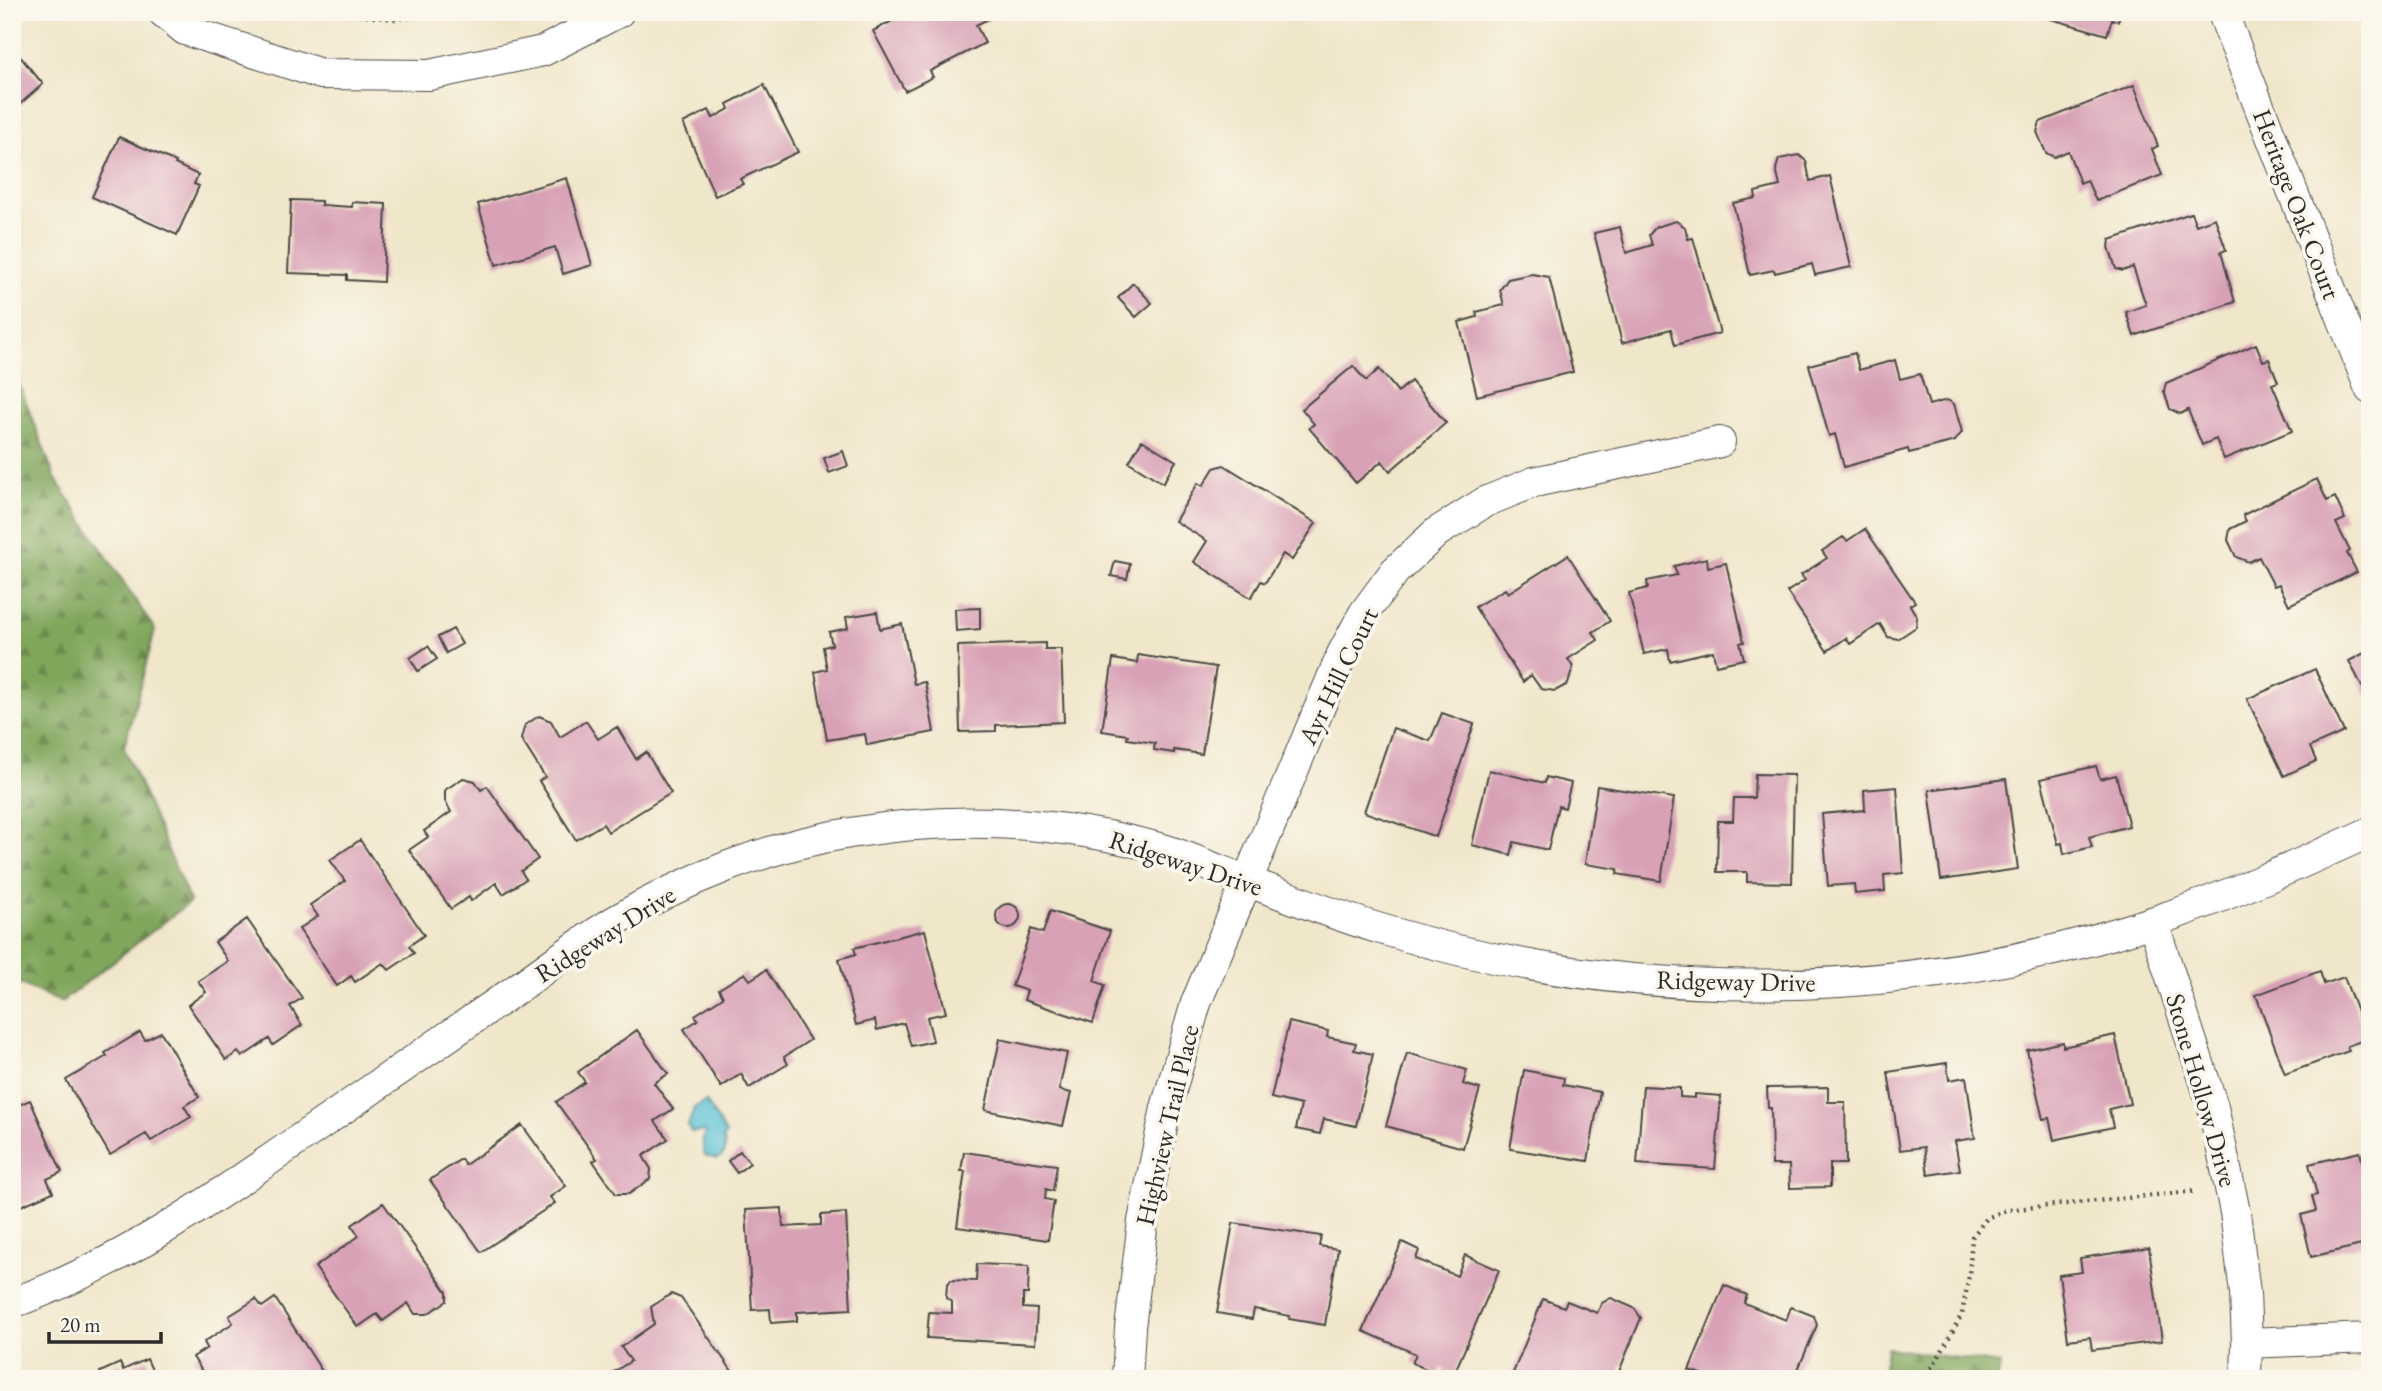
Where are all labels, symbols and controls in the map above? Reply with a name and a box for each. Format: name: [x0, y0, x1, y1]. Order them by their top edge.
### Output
street label: Heritage Oak Court: [2245, 104, 2349, 304]
street label: Ayr Hill Court: [1290, 602, 1386, 751]
street label: Ridgeway Drive: [1105, 822, 1267, 904]
street label: Ridgeway Drive: [528, 877, 682, 991]
street label: Ridgeway Drive: [1656, 963, 1816, 999]
street label: Stone Hollow Drive: [2158, 990, 2246, 1190]
street label: Highview Trail Place: [1127, 1021, 1207, 1229]
scale bar: [49, 1300, 161, 1344]
text: 20 m: [60, 1311, 101, 1338]

